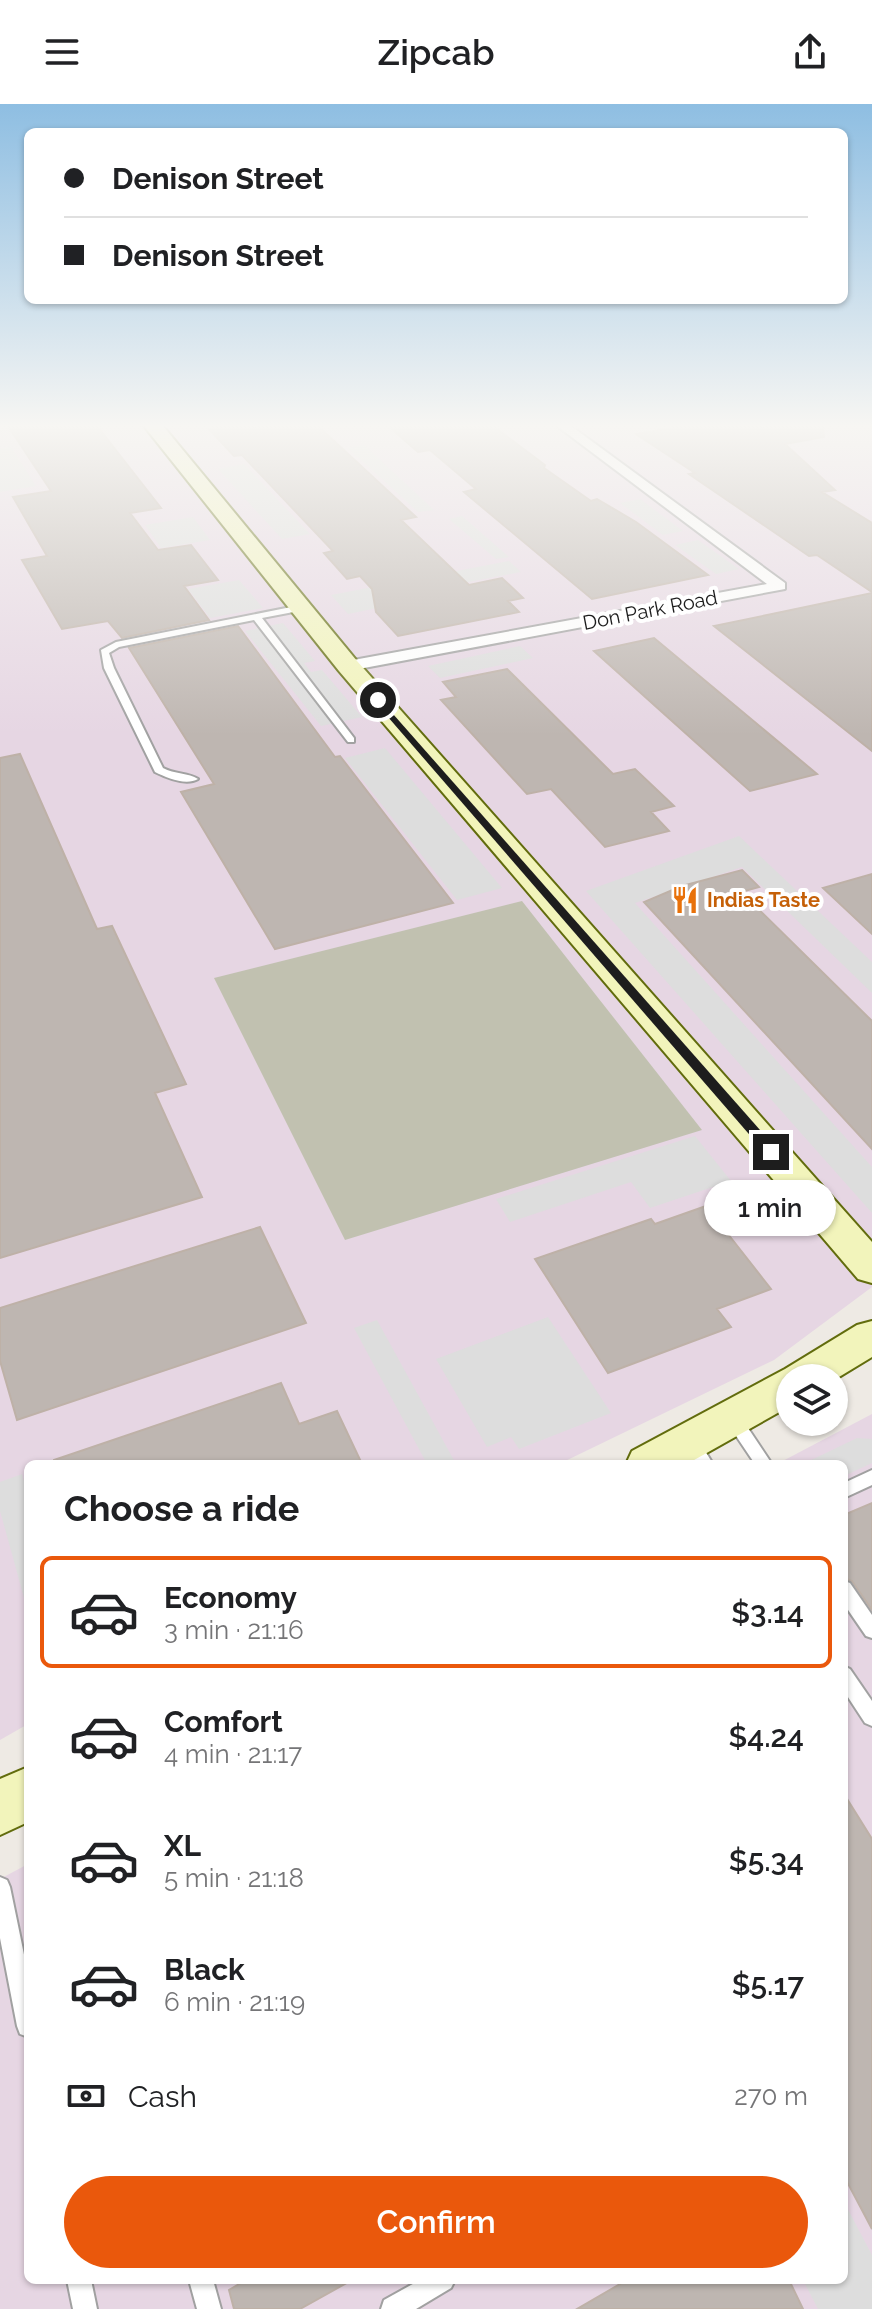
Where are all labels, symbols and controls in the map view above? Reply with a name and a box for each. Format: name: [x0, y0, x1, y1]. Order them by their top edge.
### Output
icon: menu: [40, 30, 84, 74]
icon: share: [788, 30, 832, 74]
text: Zipcab: [377, 31, 495, 73]
text: Denison Street: [112, 161, 324, 196]
text: Denison Street: [112, 238, 324, 273]
street label: Don Park Road: [581, 585, 719, 635]
route start: [360, 682, 396, 718]
restaurant icon: Indias Taste: [670, 885, 700, 915]
place label: Indias Taste: [707, 888, 820, 912]
route end: [753, 1134, 789, 1170]
callout: 1 min: [705, 1180, 837, 1236]
text: 1 min: [738, 1193, 802, 1223]
map controls: [776, 1364, 848, 1436]
button: layers: [776, 1364, 848, 1436]
text: Choose a ride: [64, 1487, 299, 1529]
icon: car: [68, 1576, 140, 1648]
text: Economy: [164, 1580, 297, 1615]
text: $3.14: [731, 1595, 804, 1630]
text: 3 min · 21:16: [164, 1615, 304, 1645]
icon: car: [68, 1700, 140, 1772]
text: Comfort: [164, 1704, 283, 1739]
text: $4.24: [728, 1719, 804, 1754]
text: 4 min · 21:17: [164, 1739, 302, 1769]
icon: car: [68, 1824, 140, 1896]
text: XL: [164, 1828, 201, 1863]
text: $5.34: [729, 1843, 804, 1878]
text: 5 min · 21:18: [164, 1863, 304, 1893]
icon: car: [68, 1948, 140, 2020]
text: Black: [164, 1952, 245, 1987]
text: $5.17: [732, 1967, 804, 2002]
text: 6 min · 21:19: [164, 1987, 305, 2017]
icon: cash: [64, 2074, 108, 2118]
text: Cash: [128, 2079, 197, 2114]
text: 270 m: [734, 2081, 808, 2111]
button: Confirm: [64, 2176, 808, 2268]

